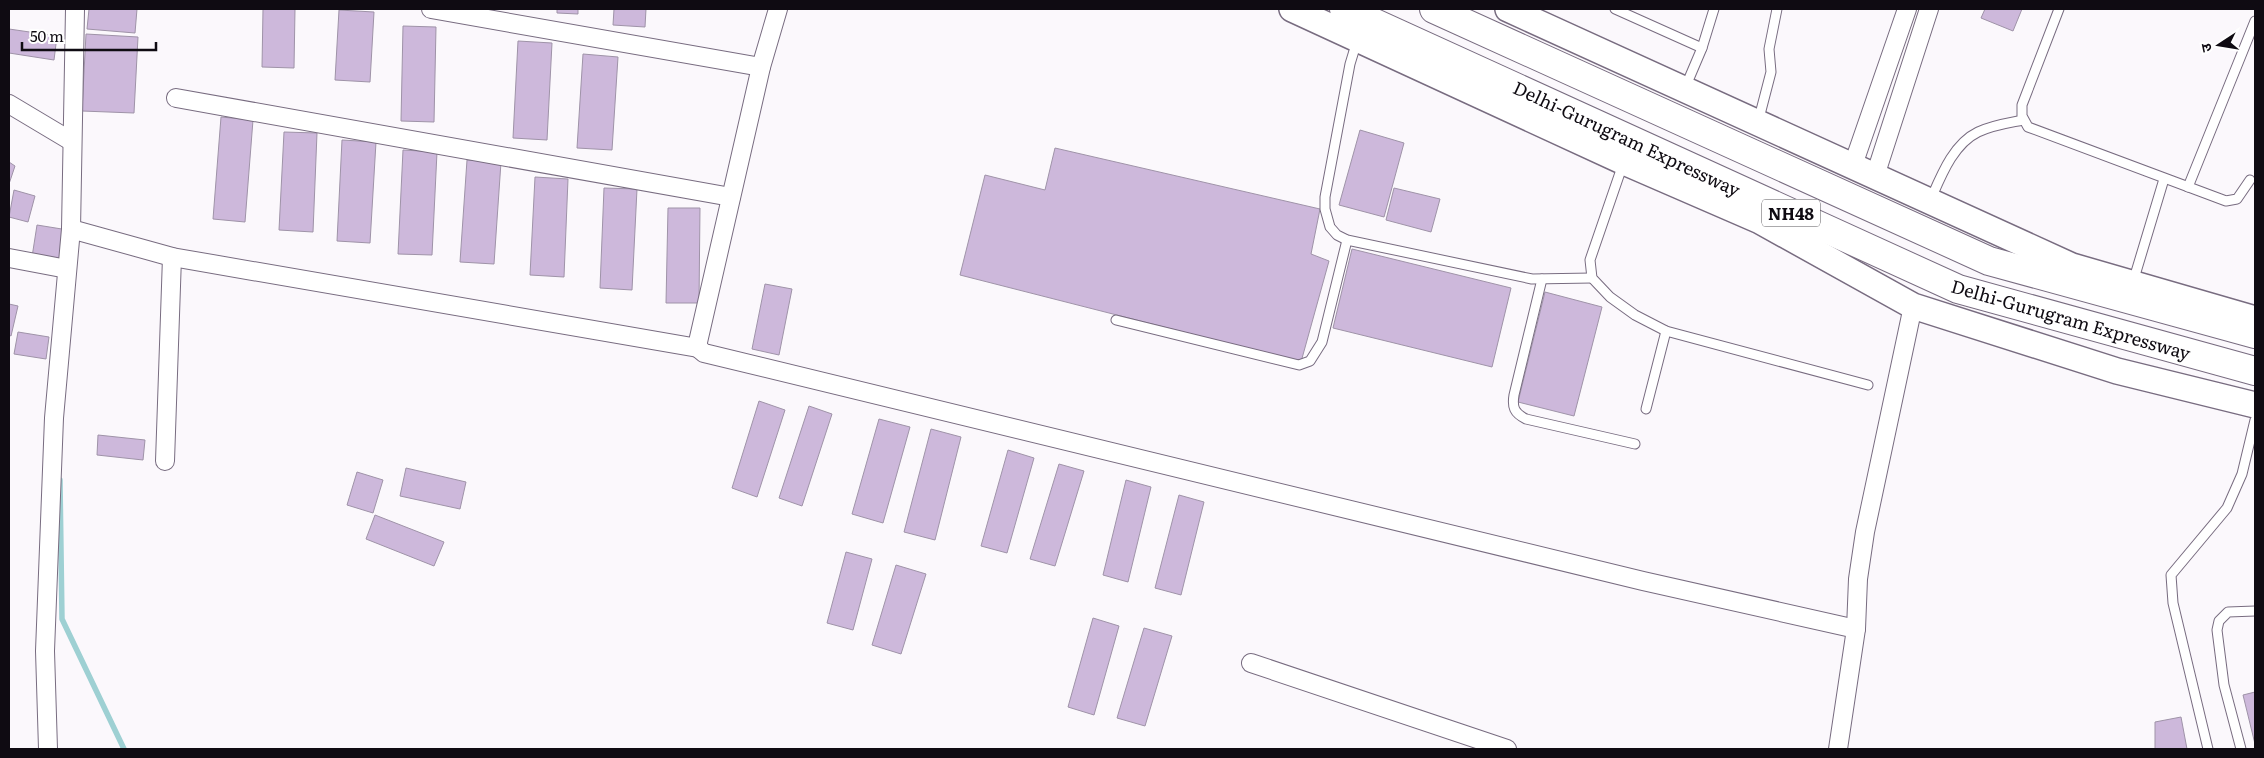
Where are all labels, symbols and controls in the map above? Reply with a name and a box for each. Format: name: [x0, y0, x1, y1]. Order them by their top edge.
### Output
scale bar: [22, 20, 156, 52]
north arrow: [2194, 20, 2244, 70]
text: 50 m: [30, 24, 64, 47]
text: उ: [2195, 41, 2216, 54]
street label: Delhi-Gurugram Expressway: [1509, 73, 1746, 203]
road number: NH48: [1762, 200, 1820, 227]
street label: Delhi-Gurugram Expressway: [1948, 272, 2194, 366]

